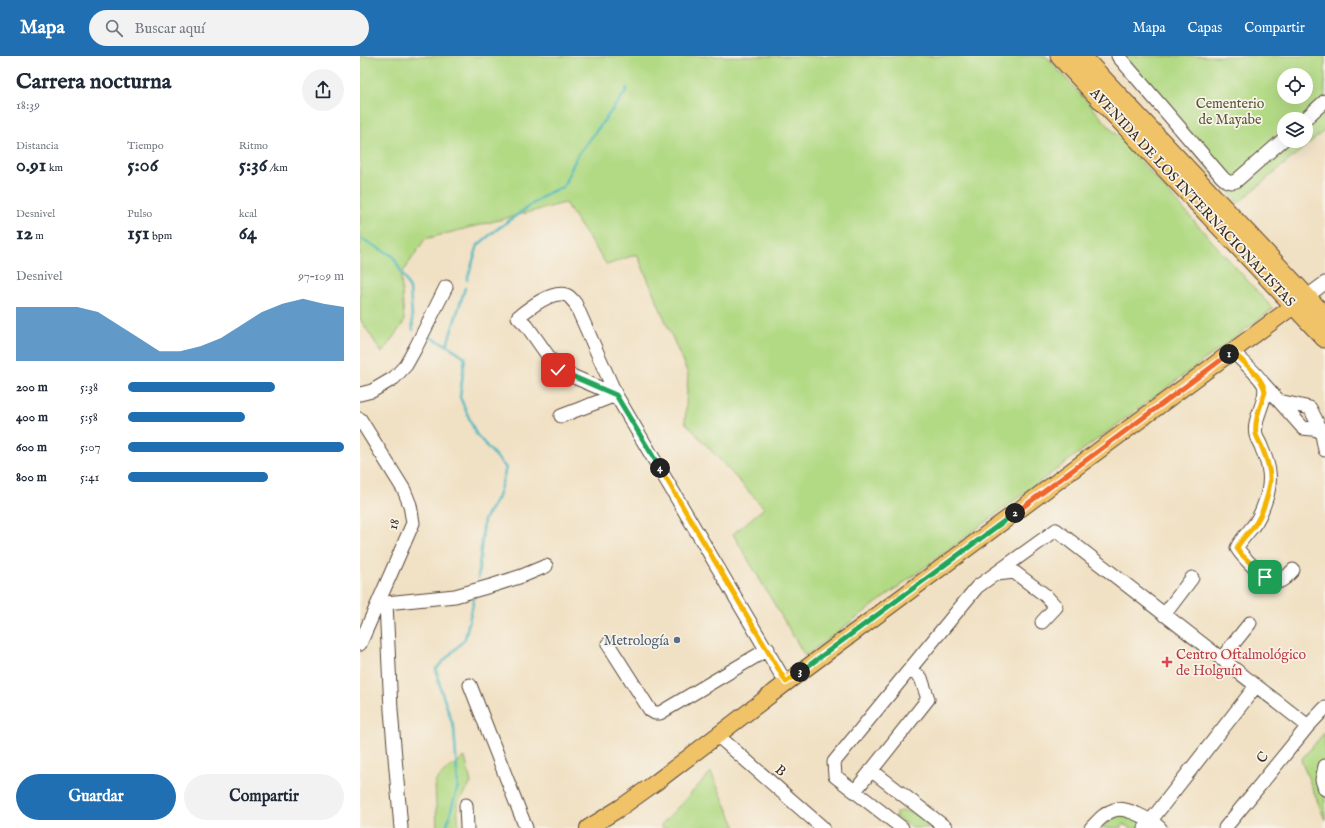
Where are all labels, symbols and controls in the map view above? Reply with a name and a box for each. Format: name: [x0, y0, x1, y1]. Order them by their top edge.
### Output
search box: [89, 10, 369, 46]
text: Mapa: [20, 16, 65, 40]
icon: search: [103, 17, 125, 39]
text: Buscar aquí: [135, 19, 205, 38]
text: Mapa: [1133, 19, 1166, 37]
text: Capas: [1188, 19, 1222, 37]
text: Compartir: [1244, 19, 1305, 37]
text: Carrera nocturna: [16, 68, 171, 96]
map controls: [1277, 68, 1313, 148]
button: locate: [1277, 68, 1313, 104]
button: share: [302, 69, 344, 111]
street label: AVENIDA DE LOS INTERNACIONALISTAS: [1085, 84, 1299, 311]
park label: Cementerio de Mayabe: [1196, 95, 1265, 129]
text: 18:39: [16, 97, 40, 114]
button: layers: [1277, 112, 1313, 148]
text: Distancia: [16, 139, 58, 153]
text: Tiempo: [127, 139, 164, 153]
text: Ritmo: [239, 139, 268, 153]
text: 0.91: [16, 153, 46, 178]
text: 5:06: [127, 153, 158, 178]
text: 5:36: [239, 153, 267, 178]
text: km: [46, 161, 63, 175]
text: /km: [267, 161, 288, 175]
text: Desnivel: [16, 207, 55, 221]
text: Pulso: [127, 207, 152, 221]
text: kcal: [239, 207, 257, 221]
text: 12: [16, 221, 33, 246]
text: 151: [127, 221, 149, 246]
text: 64: [239, 221, 257, 246]
text: m: [33, 229, 44, 243]
text: bpm: [149, 229, 172, 243]
text: Desnivel: [16, 268, 63, 285]
text: 97–109 m: [298, 268, 344, 285]
pin: 1: [1219, 344, 1239, 364]
text: 1: [1227, 347, 1231, 361]
pin: [541, 353, 575, 387]
icon: check: [547, 359, 569, 381]
text: 200 m: [16, 379, 48, 396]
text: 5:38: [80, 379, 98, 396]
text: 400 m: [16, 409, 48, 426]
text: 5:58: [80, 409, 98, 426]
text: 600 m: [16, 439, 47, 456]
text: 5:07: [80, 439, 101, 456]
pin: 4: [650, 458, 670, 478]
text: 4: [657, 461, 663, 475]
text: 800 m: [16, 469, 47, 486]
text: 5:41: [80, 469, 99, 486]
pin: 2: [1005, 503, 1025, 523]
text: 2: [1012, 506, 1018, 520]
street label: 18: [384, 517, 404, 532]
pin: [1248, 560, 1282, 594]
icon: arrive: [1254, 566, 1276, 588]
place label: Metrología: [603, 632, 670, 650]
marker: Metrología: [672, 635, 682, 645]
place label: Centro Oftalmológico de Holguín: [1176, 646, 1307, 680]
marker: Centro Oftalmológico de Holguín: [1161, 656, 1173, 668]
pin: 3: [790, 662, 810, 682]
text: 3: [798, 665, 802, 679]
street label: C: [1253, 748, 1273, 767]
street label: B: [771, 761, 790, 781]
button: Guardar: [16, 774, 176, 820]
button: Compartir: [184, 774, 344, 820]

